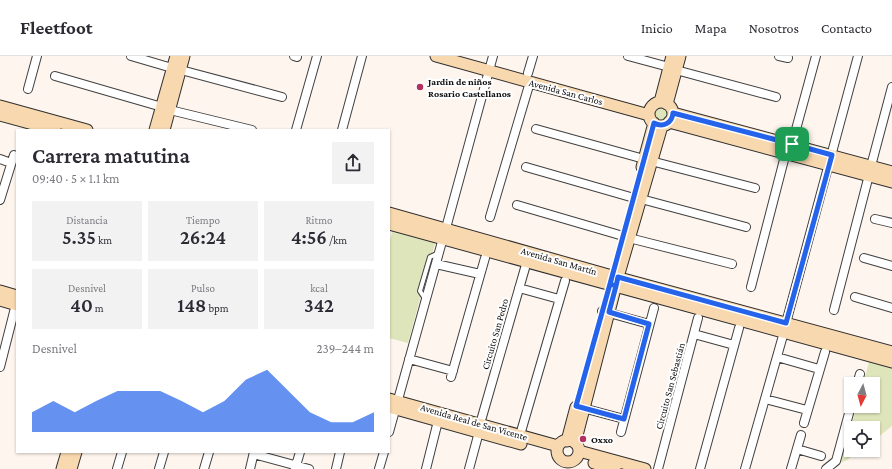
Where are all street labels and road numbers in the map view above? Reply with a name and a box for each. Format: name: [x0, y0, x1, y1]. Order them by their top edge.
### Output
street label: Avenida San Carlos: [528, 77, 604, 107]
street label: Avenida San Martín: [520, 245, 599, 277]
street label: Circuito San Pedro: [480, 297, 510, 371]
street label: Circuito San Sebastián: [653, 341, 687, 431]
street label: Avenida Real de San Vicente: [419, 401, 529, 443]

